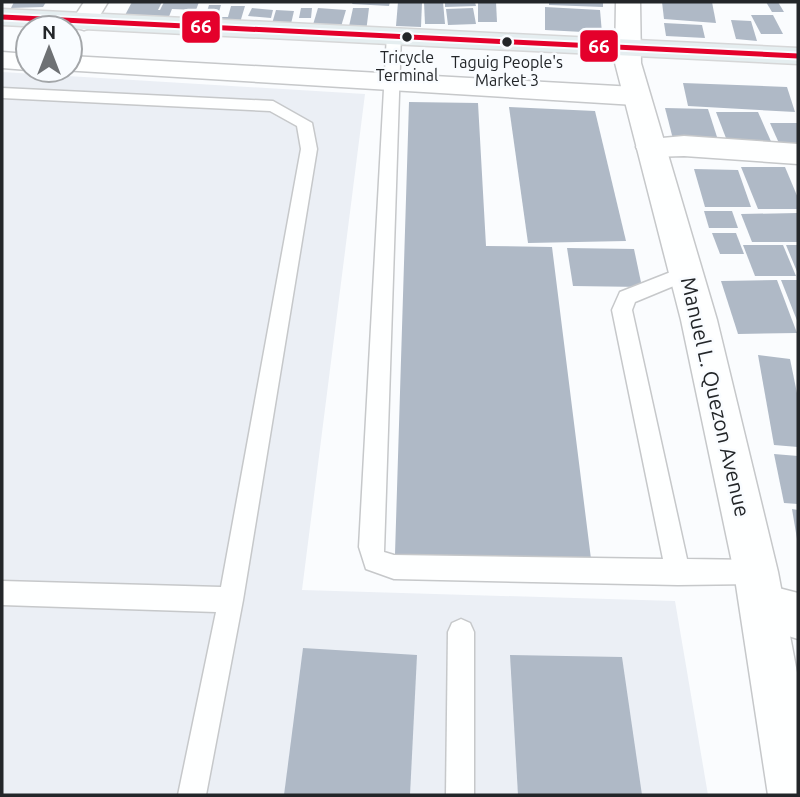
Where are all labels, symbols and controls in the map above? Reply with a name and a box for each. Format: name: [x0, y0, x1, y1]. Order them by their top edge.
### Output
line badge: 66: [181, 10, 221, 44]
north arrow: [14, 14, 84, 84]
text: 66: [190, 15, 212, 37]
text: N: [42, 21, 56, 43]
line badge: 66: [579, 29, 619, 63]
marker: Tricycle Terminal: [400, 30, 414, 44]
marker: Taguig People's Market 3: [500, 35, 514, 49]
text: 66: [588, 35, 610, 57]
place label: Tricycle Terminal: [376, 48, 438, 84]
place label: Taguig People's Market 3: [451, 53, 563, 89]
street label: Manuel L. Quezon Avenue: [677, 275, 755, 519]

